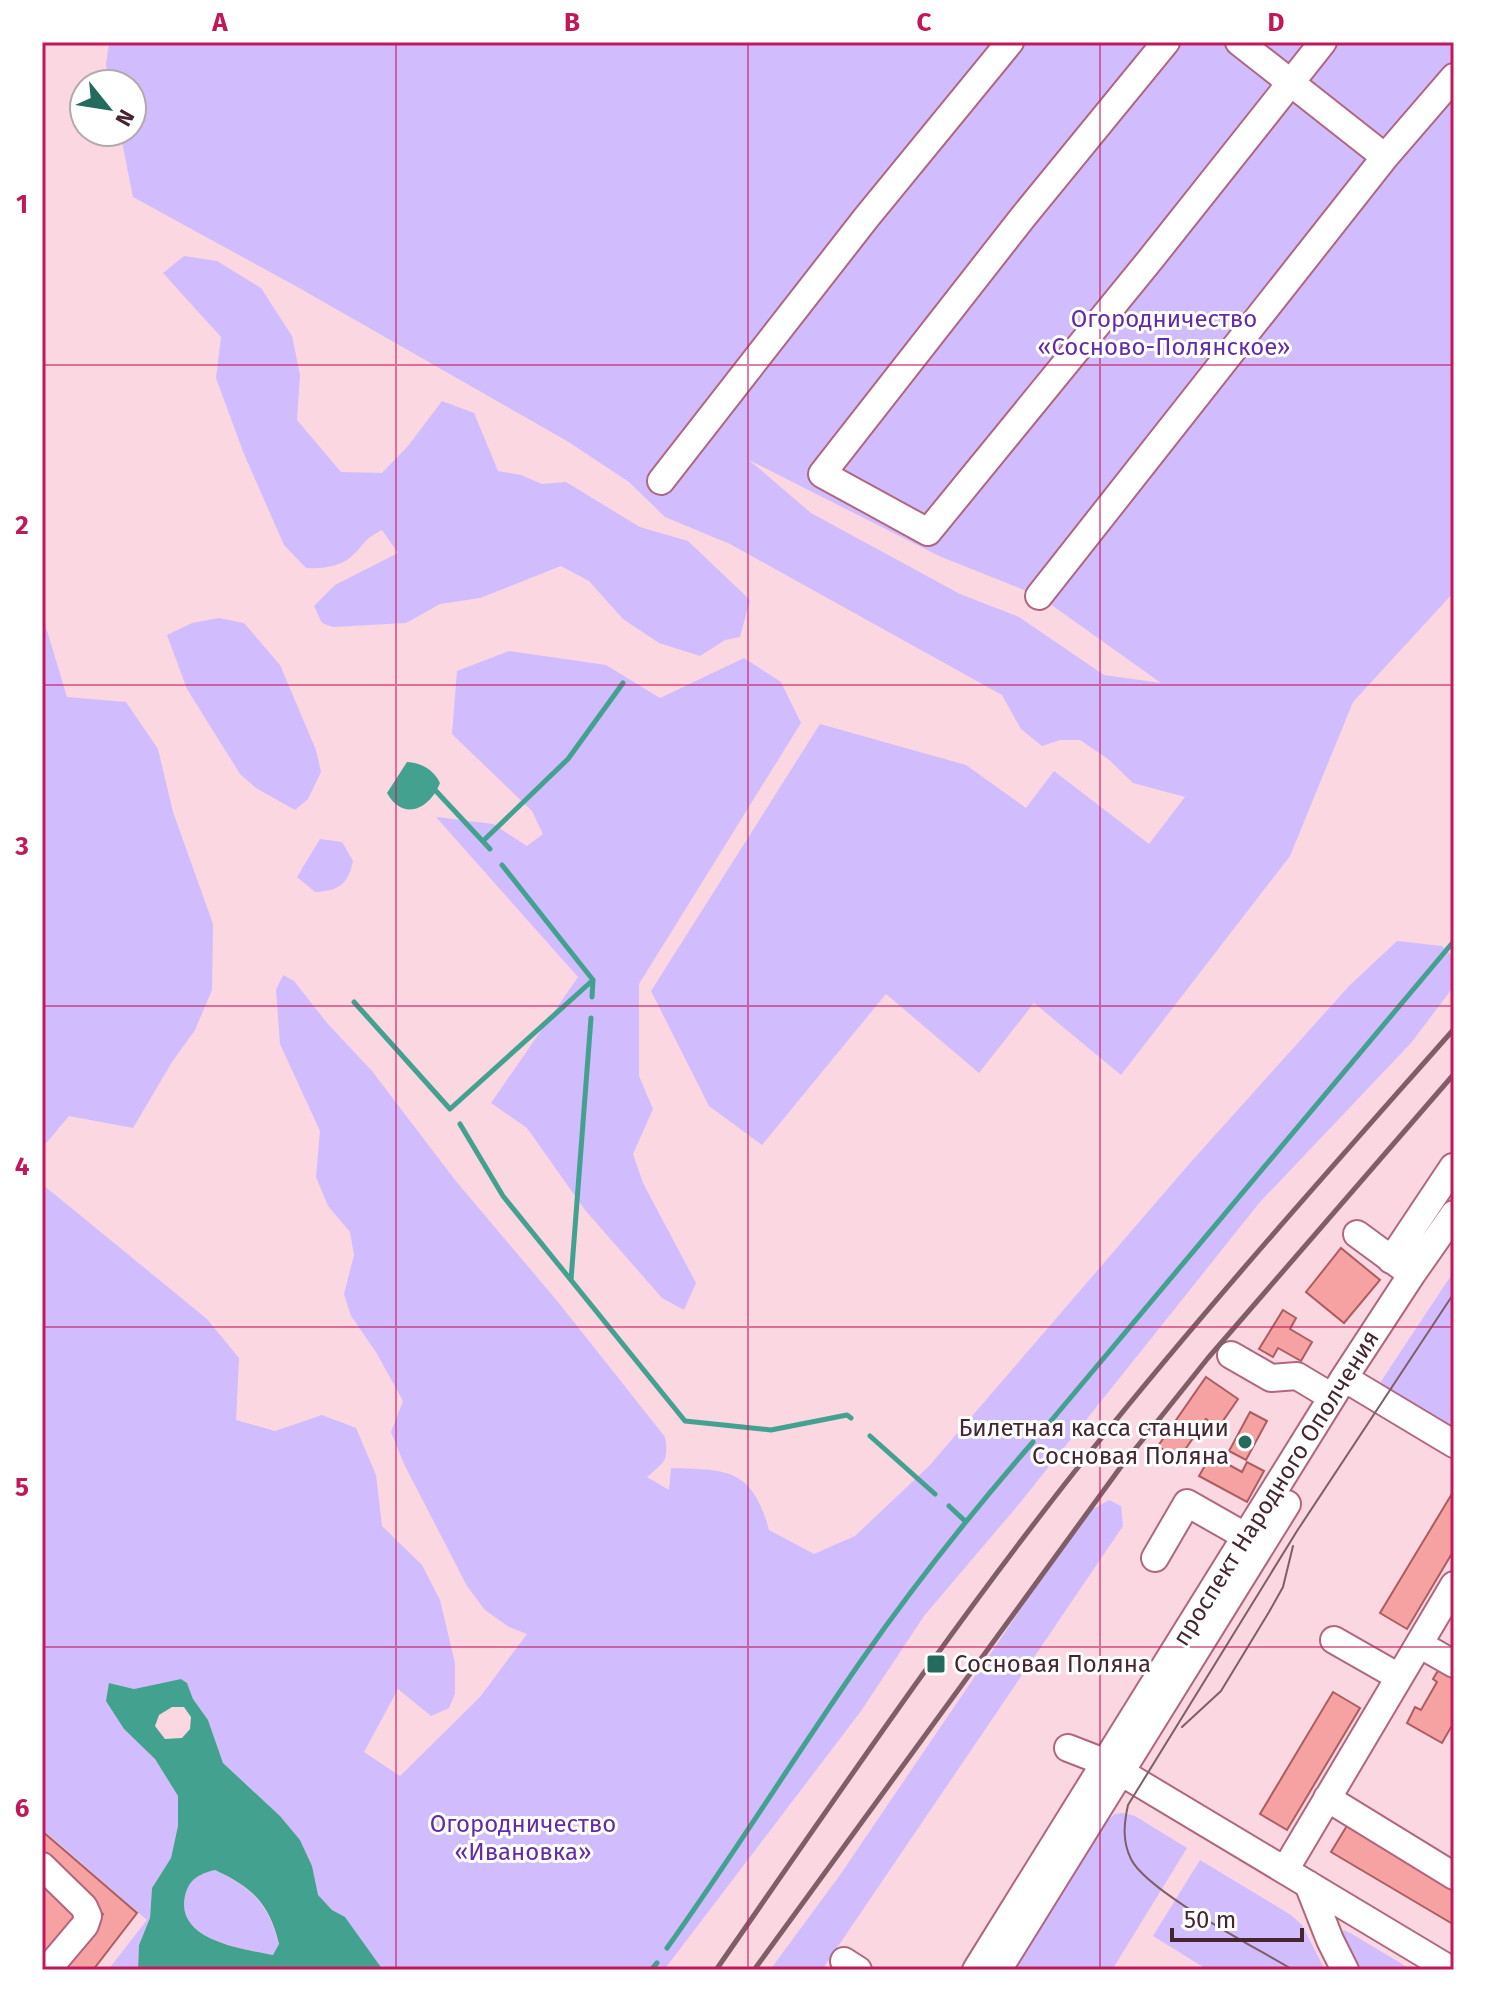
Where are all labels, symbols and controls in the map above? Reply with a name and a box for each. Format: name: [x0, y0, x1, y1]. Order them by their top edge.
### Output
text: A: [211, 7, 228, 38]
text: B: [564, 7, 580, 38]
text: C: [917, 7, 932, 38]
text: D: [1268, 7, 1285, 38]
north arrow: [68, 68, 148, 148]
text: N: [110, 105, 140, 131]
text: 1: [16, 189, 28, 220]
park label: Огородничество «Сосново-Полянское»: [1038, 305, 1290, 361]
text: 2: [15, 510, 29, 541]
text: 3: [14, 831, 29, 862]
text: 4: [15, 1151, 30, 1182]
street label: проспект Народного Ополчения: [1167, 1325, 1385, 1651]
place label: Билетная касса станции Сосновая Поляна: [958, 1414, 1229, 1470]
marker: Билетная касса станции Сосновая Поляна: [1236, 1433, 1254, 1451]
text: 5: [15, 1472, 29, 1503]
place label: Сосновая Поляна: [954, 1650, 1151, 1678]
marker: Сосновая Поляна: [925, 1653, 947, 1675]
text: 6: [15, 1793, 30, 1824]
park label: Огородничество «Ивановка»: [430, 1810, 616, 1866]
scale bar: [1172, 1892, 1302, 1942]
text: 50 m: [1184, 1906, 1236, 1934]

